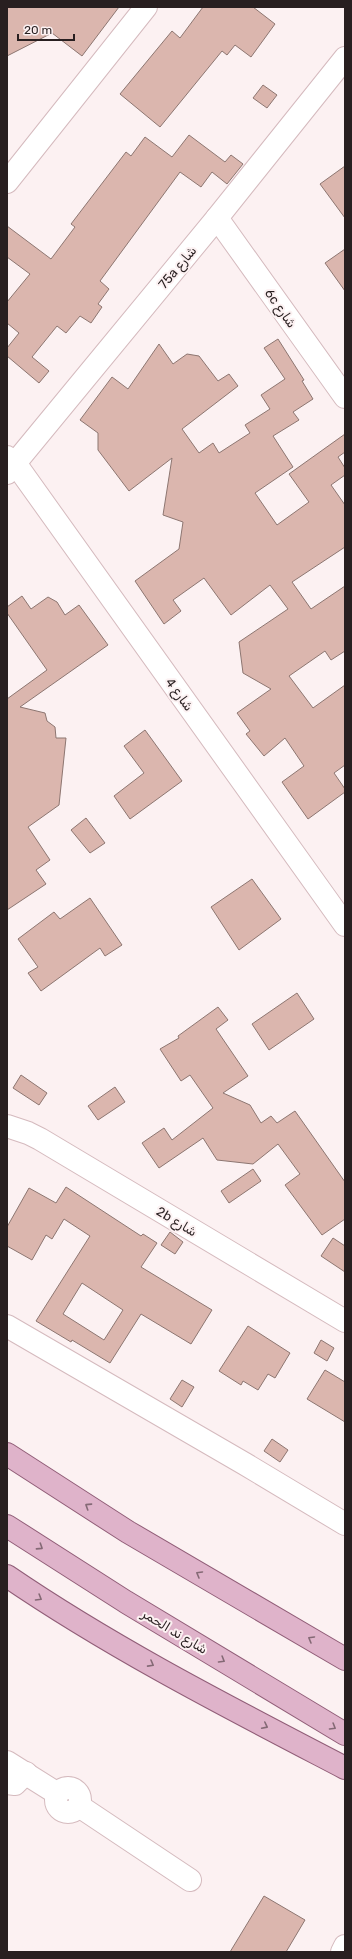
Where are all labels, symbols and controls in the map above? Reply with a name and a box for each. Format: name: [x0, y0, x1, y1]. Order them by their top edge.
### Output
scale bar: [18, 16, 74, 42]
text: 20 m: [24, 23, 52, 37]
street label: 75a شارع: [155, 243, 201, 293]
street label: 6c شارع: [260, 286, 299, 332]
street label: شارع 4: [161, 675, 197, 715]
street label: 2b شارع: [153, 1204, 200, 1241]
one-way arrow: [85, 1504, 92, 1511]
one-way arrow: [36, 1542, 43, 1550]
one-way arrow: [196, 1571, 203, 1578]
one-way arrow: [35, 1593, 42, 1600]
street label: شارع ند الحمر: [137, 1606, 210, 1659]
one-way arrow: [308, 1637, 315, 1644]
one-way arrow: [218, 1655, 225, 1662]
one-way arrow: [147, 1659, 154, 1666]
one-way arrow: [261, 1722, 268, 1729]
one-way arrow: [329, 1722, 336, 1729]

